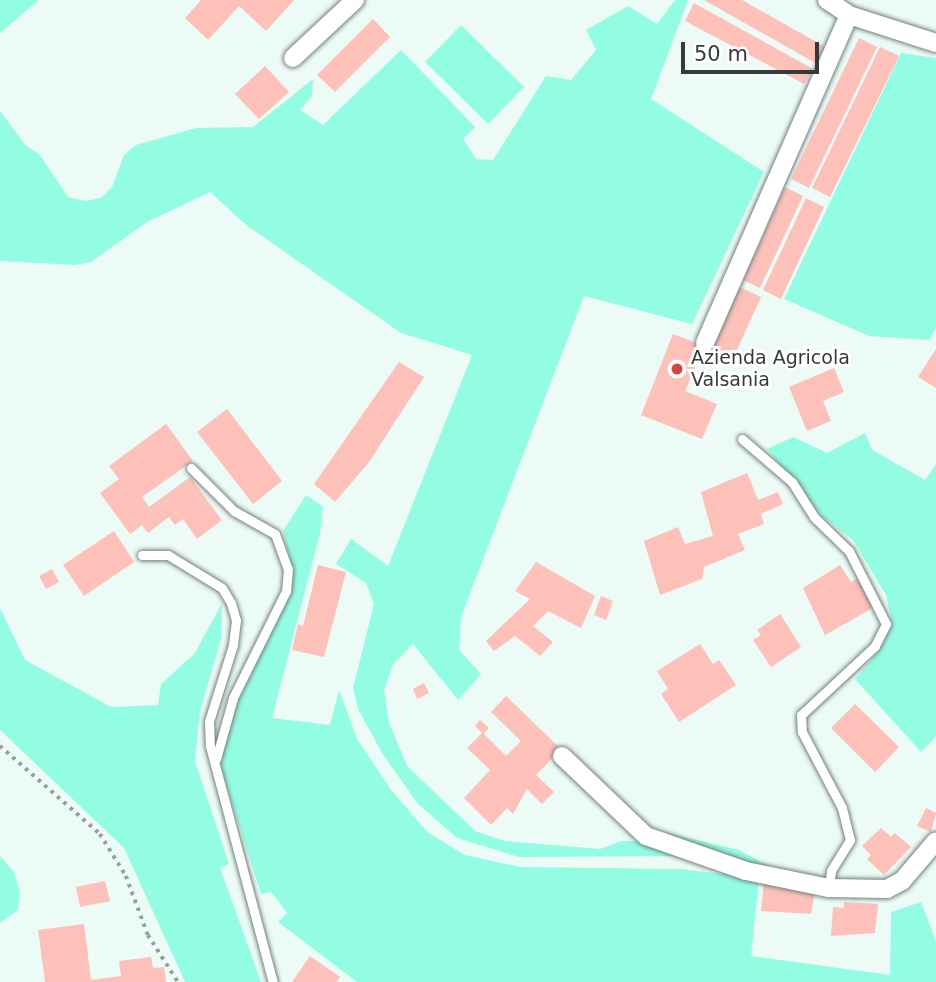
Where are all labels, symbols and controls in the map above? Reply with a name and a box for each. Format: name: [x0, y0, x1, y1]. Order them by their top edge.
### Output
scale bar: [684, 28, 822, 72]
text: 50 m: [694, 42, 748, 66]
place label: Azienda Agricola Valsania: [691, 347, 850, 391]
marker: Azienda Agricola Valsania: [669, 361, 685, 377]

